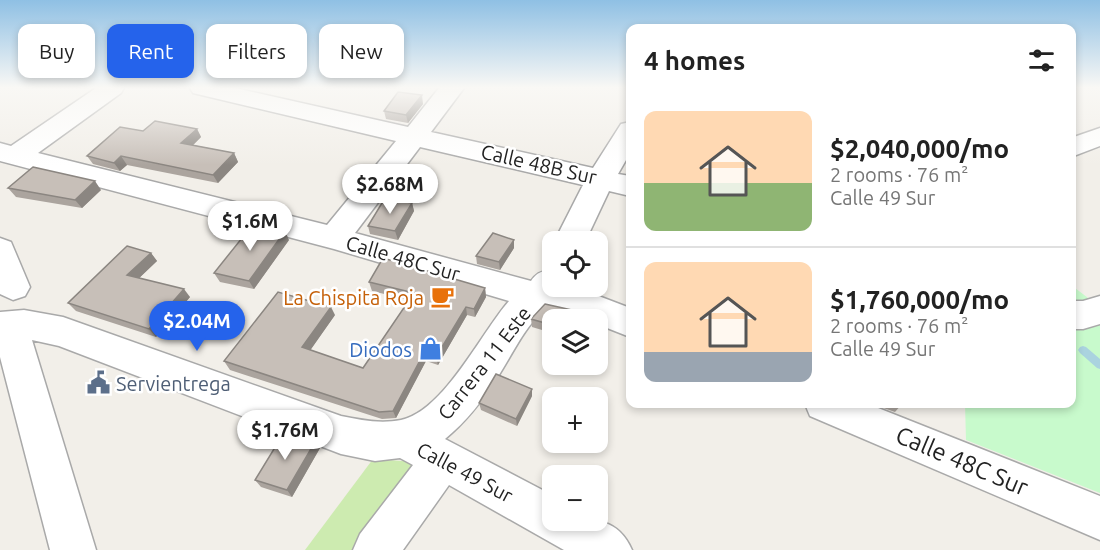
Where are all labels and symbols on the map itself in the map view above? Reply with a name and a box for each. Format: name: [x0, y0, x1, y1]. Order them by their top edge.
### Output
street label: Calle 48B Sur: [479, 140, 599, 189]
pin: $2.68M: [341, 164, 439, 215]
pin: $1.6M: [208, 201, 292, 252]
street label: Calle 48C Sur: [343, 231, 463, 285]
cafe icon: La Chispita Roja: [429, 284, 455, 310]
place label: La Chispita Roja: [283, 286, 424, 309]
pin: $2.04M: [148, 301, 246, 352]
street label: Carrera 11 Este: [433, 302, 535, 424]
shop icon: Diodos: [417, 336, 443, 362]
place label: Diodos: [349, 338, 412, 361]
public building icon: Servientrega: [85, 370, 111, 396]
place label: Servientrega: [116, 372, 231, 395]
pin: $1.76M: [236, 410, 334, 461]
street label: Calle 48C Sur: [892, 421, 1032, 501]
street label: Calle 49 Sur: [413, 437, 517, 507]

